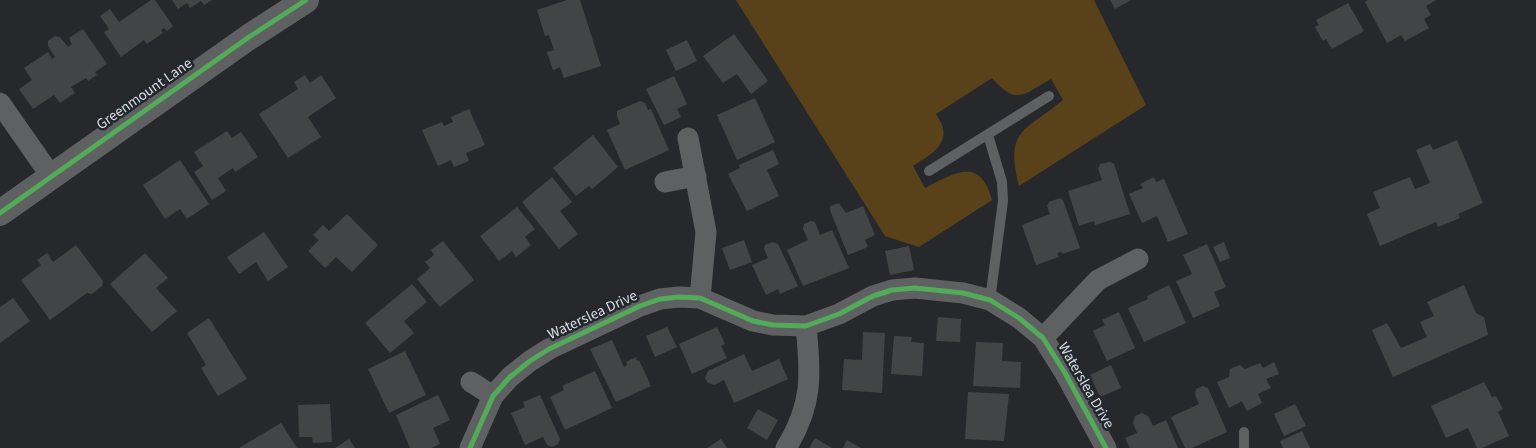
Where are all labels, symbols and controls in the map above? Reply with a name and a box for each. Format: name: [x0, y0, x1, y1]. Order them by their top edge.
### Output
street label: Greenmount Lane: [94, 55, 196, 135]
street label: Waterslea Drive: [545, 287, 641, 345]
street label: Waterslea Drive: [1053, 340, 1117, 432]

